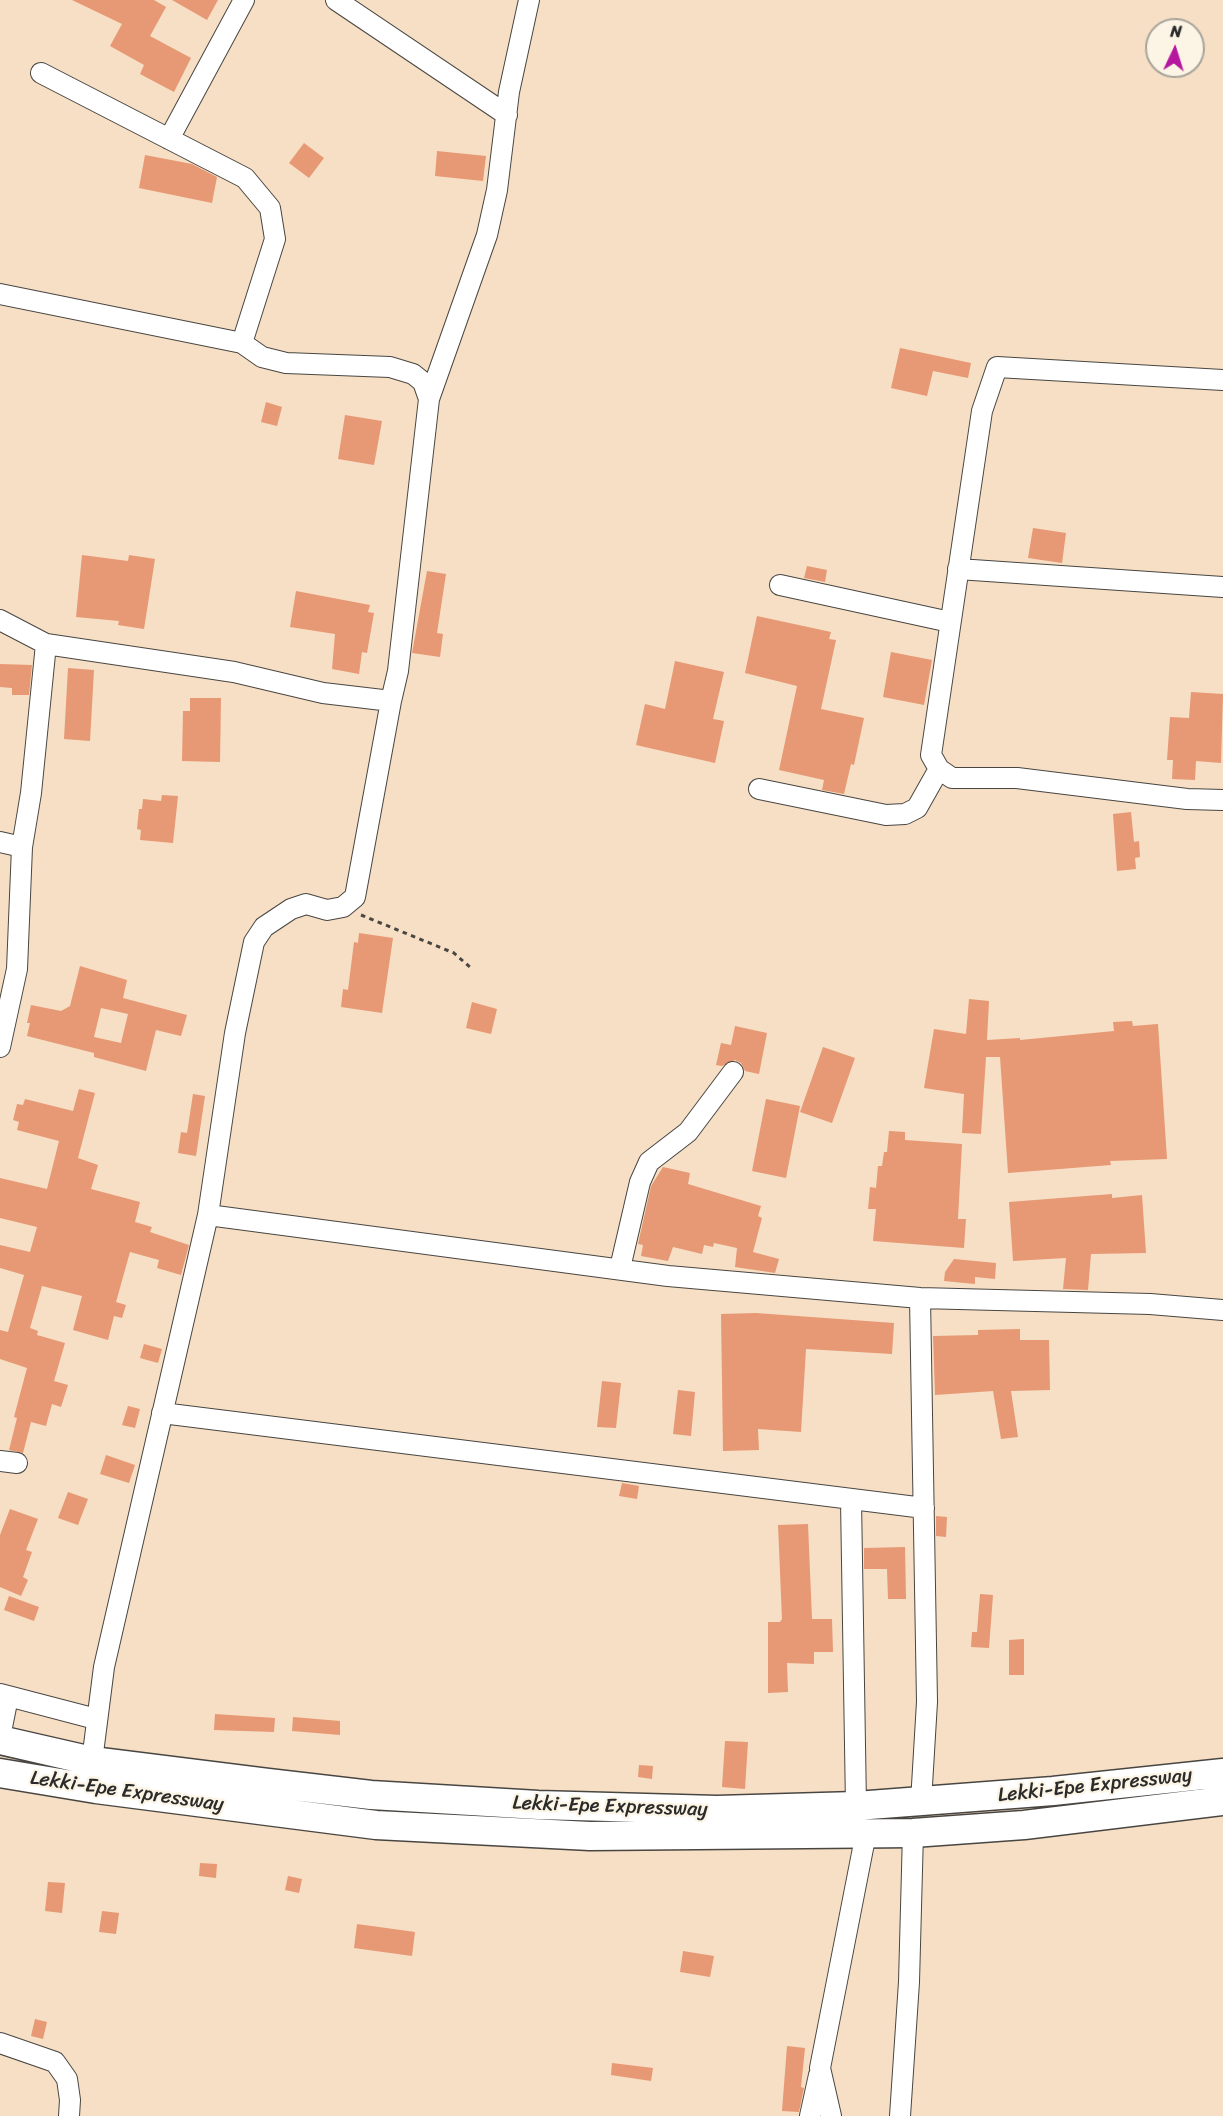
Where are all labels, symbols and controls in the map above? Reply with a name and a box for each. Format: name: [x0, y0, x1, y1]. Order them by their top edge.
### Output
text: N: [1170, 17, 1183, 46]
north arrow: [1145, 18, 1205, 78]
street label: Lekki-Epe Expressway: [997, 1764, 1193, 1808]
street label: Lekki-Epe Expressway: [29, 1767, 225, 1817]
street label: Lekki-Epe Expressway: [512, 1792, 708, 1822]

